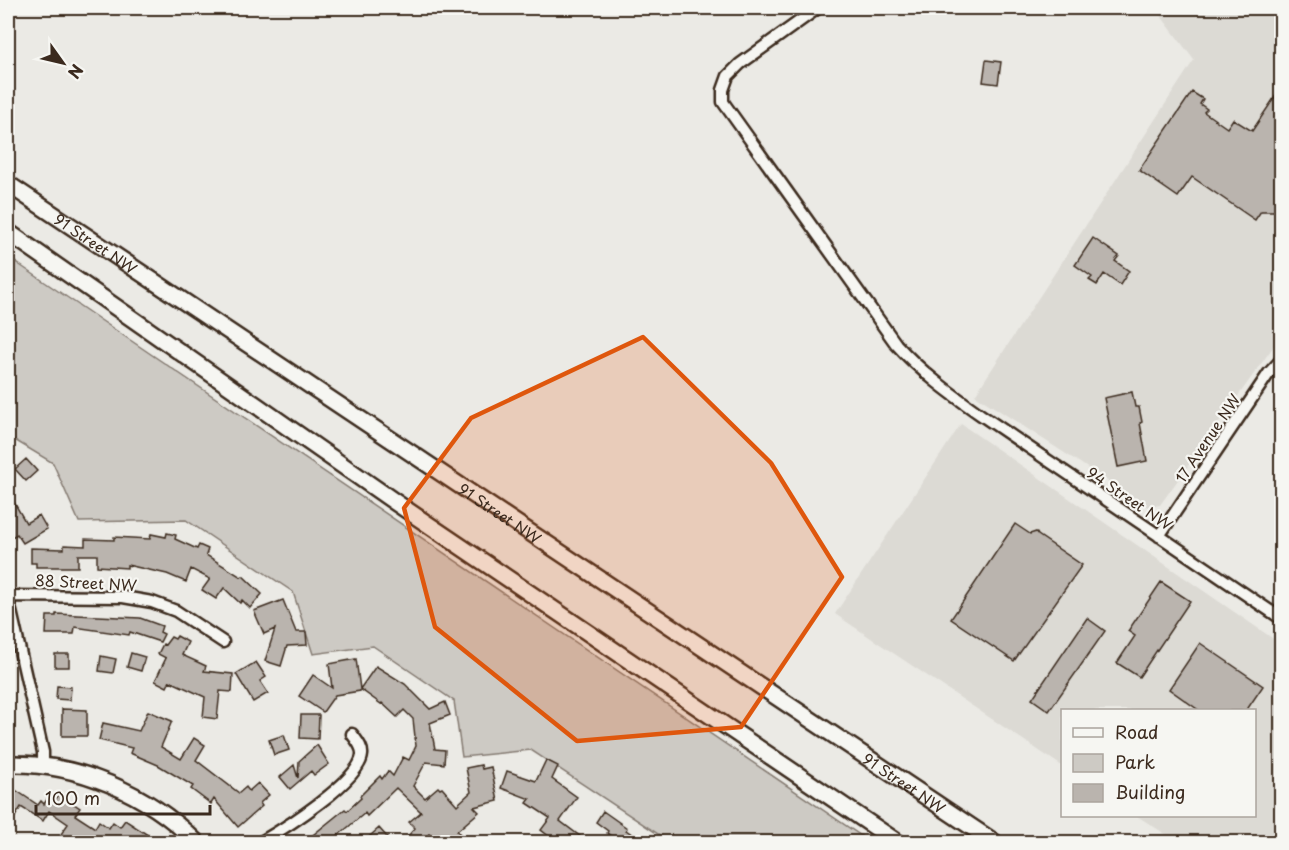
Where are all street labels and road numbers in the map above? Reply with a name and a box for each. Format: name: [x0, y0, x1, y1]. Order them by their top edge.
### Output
street label: 91 Street NW: [50, 207, 142, 279]
street label: 17 Avenue NW: [1169, 388, 1246, 487]
street label: 94 Street NW: [1082, 461, 1178, 535]
street label: 91 Street NW: [454, 477, 546, 549]
street label: 88 Street NW: [34, 568, 138, 596]
street label: 91 Street NW: [859, 746, 951, 818]

